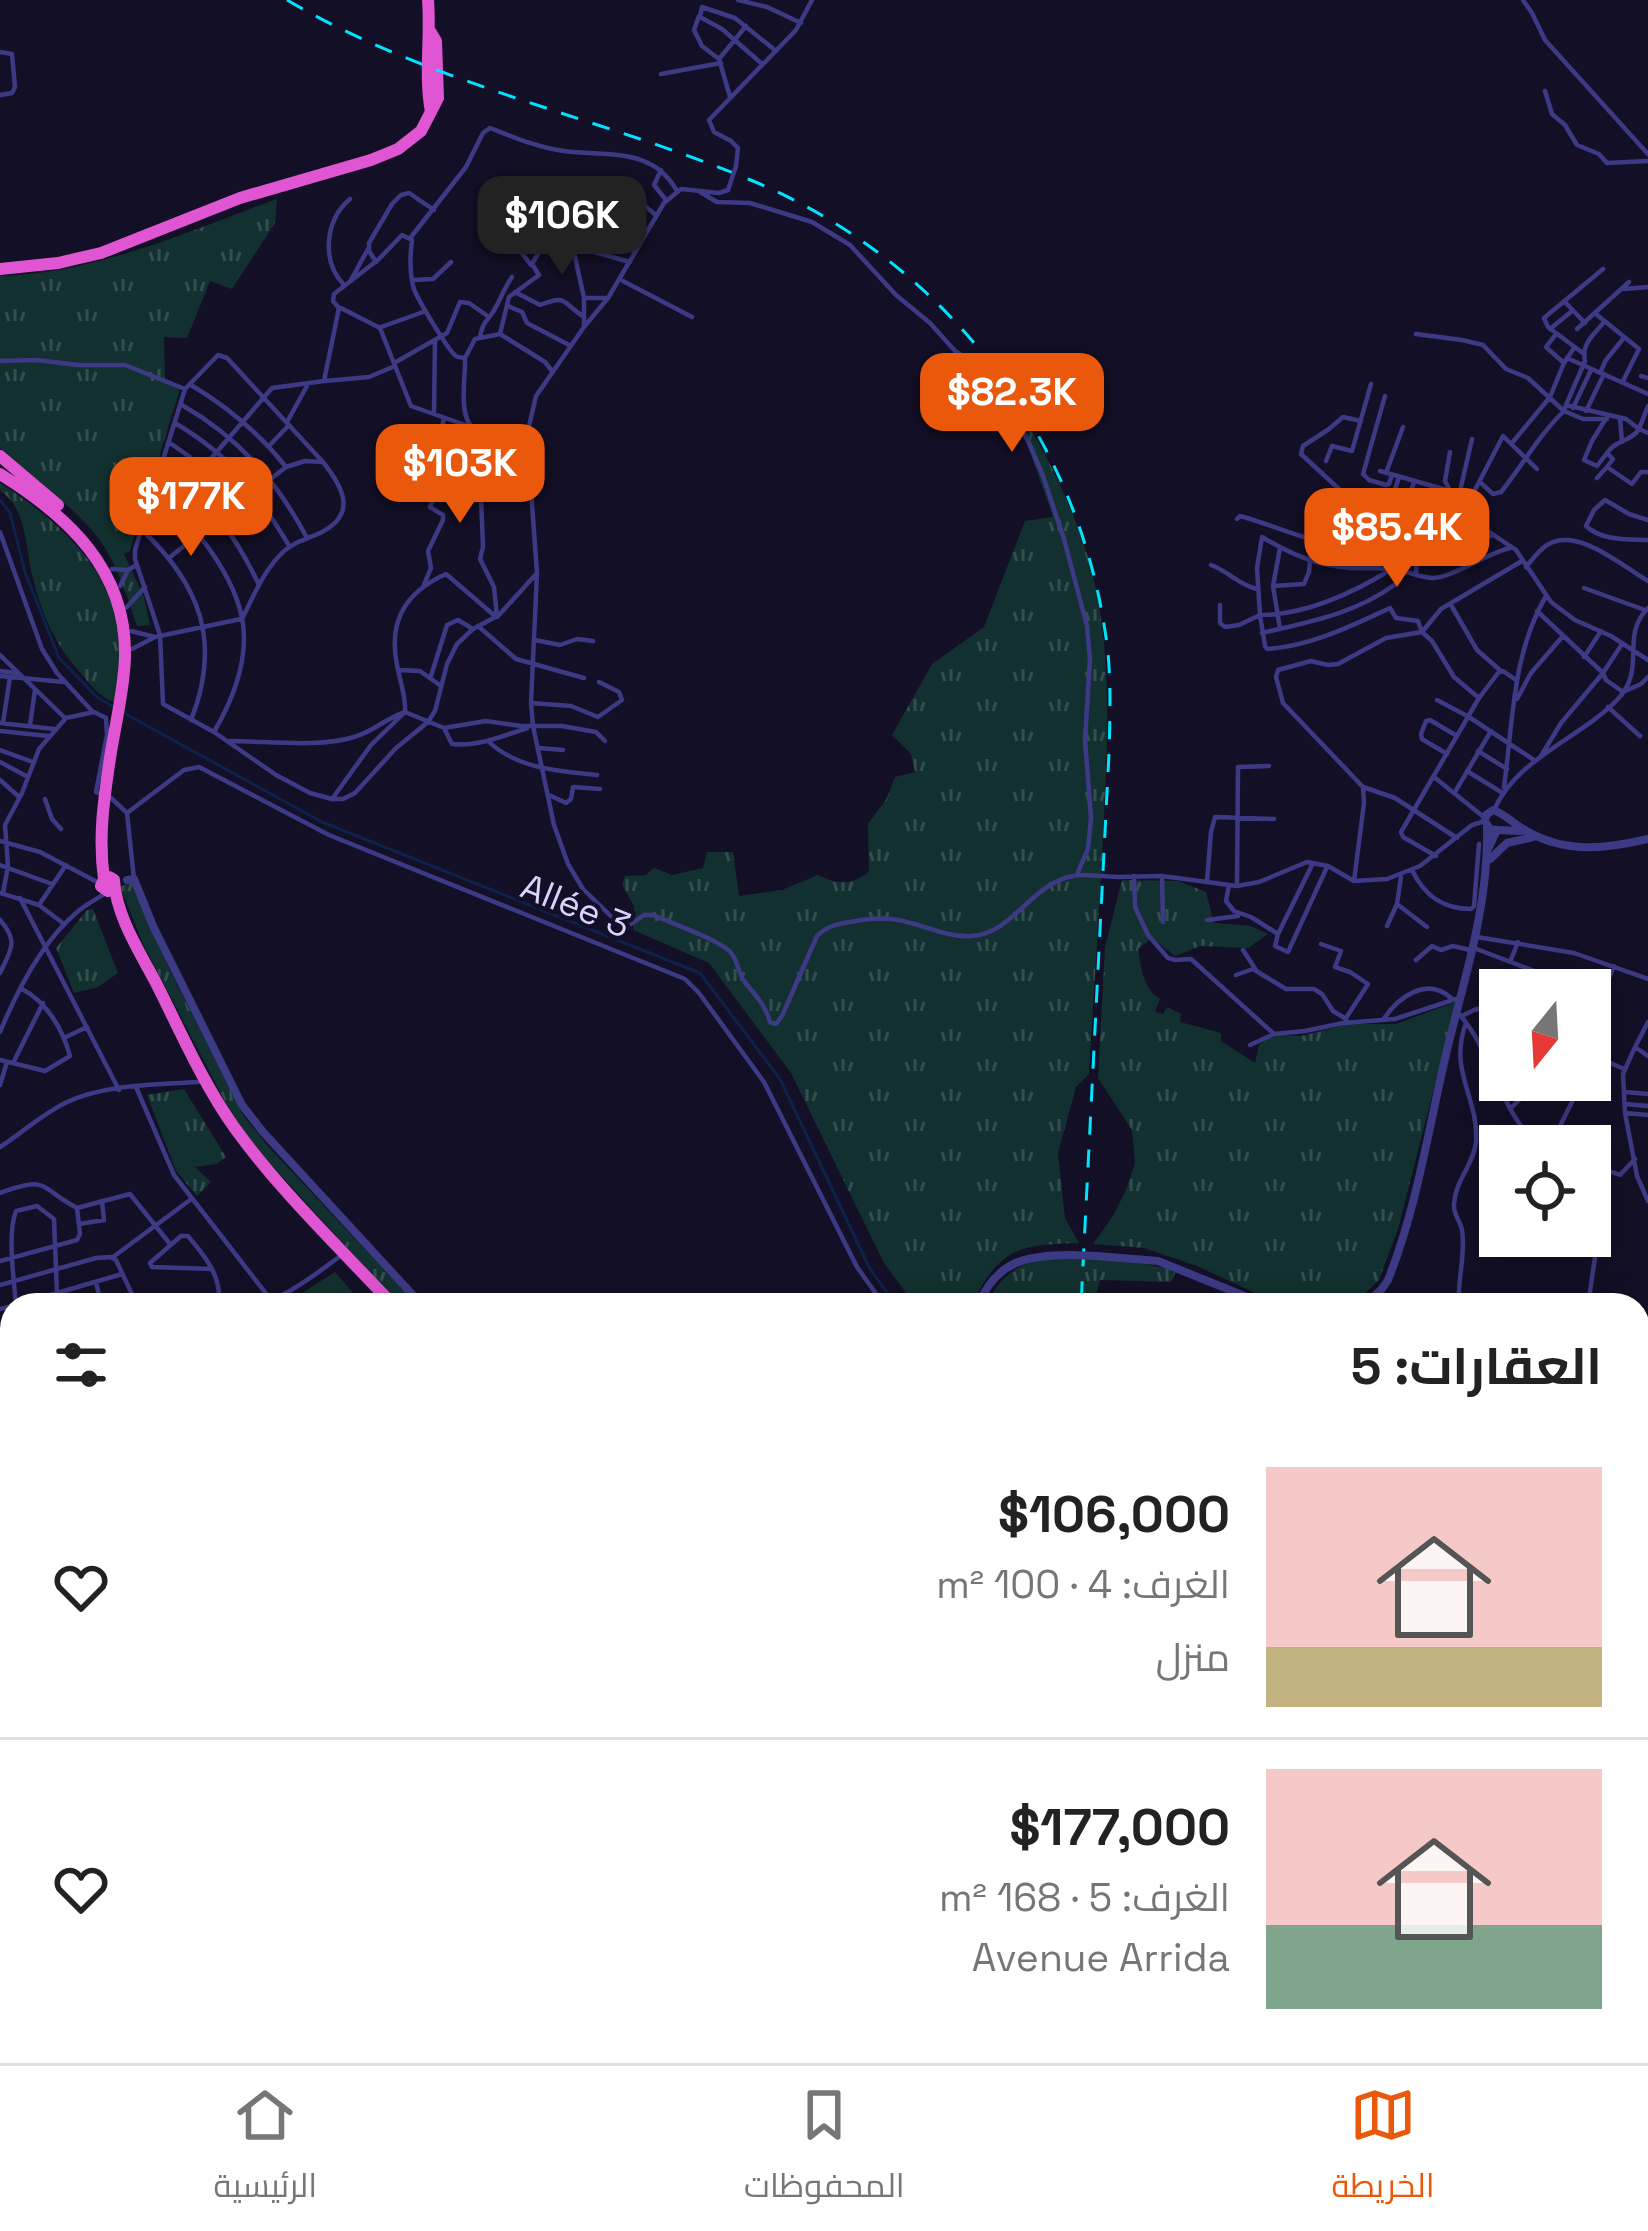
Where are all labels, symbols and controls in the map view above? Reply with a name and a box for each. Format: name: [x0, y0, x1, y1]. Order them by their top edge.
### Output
pin: $106K: [478, 176, 646, 278]
text: $106K: [504, 190, 620, 239]
pin: $82.3K: [914, 353, 1110, 455]
text: $82.3K: [947, 367, 1077, 416]
pin: $103K: [376, 424, 544, 526]
text: $103K: [403, 438, 517, 487]
pin: $177K: [107, 457, 275, 559]
text: $177K: [137, 471, 245, 520]
pin: $85.4K: [1299, 488, 1495, 590]
text: $85.4K: [1331, 502, 1463, 551]
street label: Allée 3: [514, 863, 637, 949]
north arrow: [1479, 969, 1611, 1101]
map controls: [1479, 969, 1611, 1257]
button: locate: [1479, 1125, 1611, 1257]
icon: filters: [48, 1332, 114, 1398]
text: العقارات: 5: [1351, 1334, 1602, 1399]
text: $106,000: [998, 1482, 1230, 1547]
icon: home: [1362, 1515, 1506, 1659]
icon: heart: [48, 1554, 114, 1620]
text: الغرف: 4 · 100 m²: [936, 1560, 1230, 1609]
text: منزل: [1156, 1633, 1230, 1682]
text: $177,000: [1009, 1795, 1230, 1860]
icon: home: [1362, 1817, 1506, 1961]
icon: heart: [48, 1856, 114, 1922]
text: الغرف: 5 · 168 m²: [939, 1873, 1230, 1922]
text: Avenue Arrida: [972, 1933, 1230, 1982]
tab: الرئيسية: [214, 2082, 317, 2216]
tab: المحفوظات: [744, 2082, 905, 2216]
tab: الخريطة: [1332, 2082, 1435, 2216]

